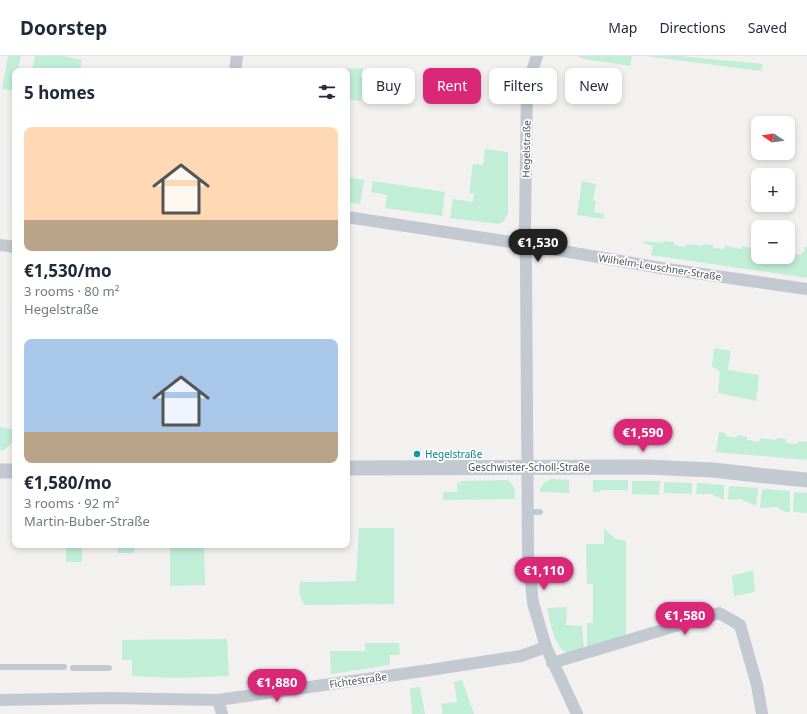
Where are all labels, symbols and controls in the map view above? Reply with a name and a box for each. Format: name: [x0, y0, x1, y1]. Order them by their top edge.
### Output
text: Doorstep: [20, 15, 107, 41]
text: Map: [608, 18, 637, 37]
text: Directions: [659, 18, 726, 37]
text: Saved: [748, 18, 787, 37]
chip: Buy: [362, 68, 415, 104]
chip: Rent: [423, 68, 481, 104]
chip: Filters: [489, 68, 557, 104]
chip: New: [565, 68, 622, 104]
text: 5 homes: [24, 81, 95, 104]
icon: filters: [316, 81, 338, 103]
north arrow: [751, 116, 795, 160]
map controls: [751, 116, 795, 264]
street label: Hegelstraße: [519, 120, 534, 178]
icon: home: [145, 153, 217, 225]
button: +: [751, 168, 795, 212]
button: −: [751, 220, 795, 264]
pin: €1,530: [505, 229, 571, 263]
text: €1,530: [518, 233, 558, 251]
street label: Wilhelm-Leuschner-Straße: [598, 250, 723, 284]
text: €1,530/mo: [24, 259, 112, 282]
text: 3 rooms · 80 m²: [24, 282, 119, 300]
text: Hegelstraße: [24, 300, 99, 318]
icon: home: [145, 365, 217, 437]
pin: €1,590: [610, 419, 676, 453]
text: €1,590: [623, 423, 663, 441]
place label: Hegelstraße: [425, 447, 483, 461]
marker: Hegelstraße: [412, 449, 422, 459]
street label: Geschwister-Scholl-Straße: [468, 460, 590, 474]
text: €1,580/mo: [24, 471, 112, 494]
text: 3 rooms · 92 m²: [24, 494, 119, 512]
text: Martin-Buber-Straße: [24, 512, 150, 530]
pin: €1,110: [511, 557, 577, 591]
text: €1,110: [524, 561, 564, 579]
pin: €1,580: [652, 602, 718, 636]
text: €1,580: [665, 606, 705, 624]
pin: €1,880: [244, 669, 310, 703]
street label: Fichtestraße: [328, 669, 388, 691]
text: €1,880: [257, 673, 297, 691]

